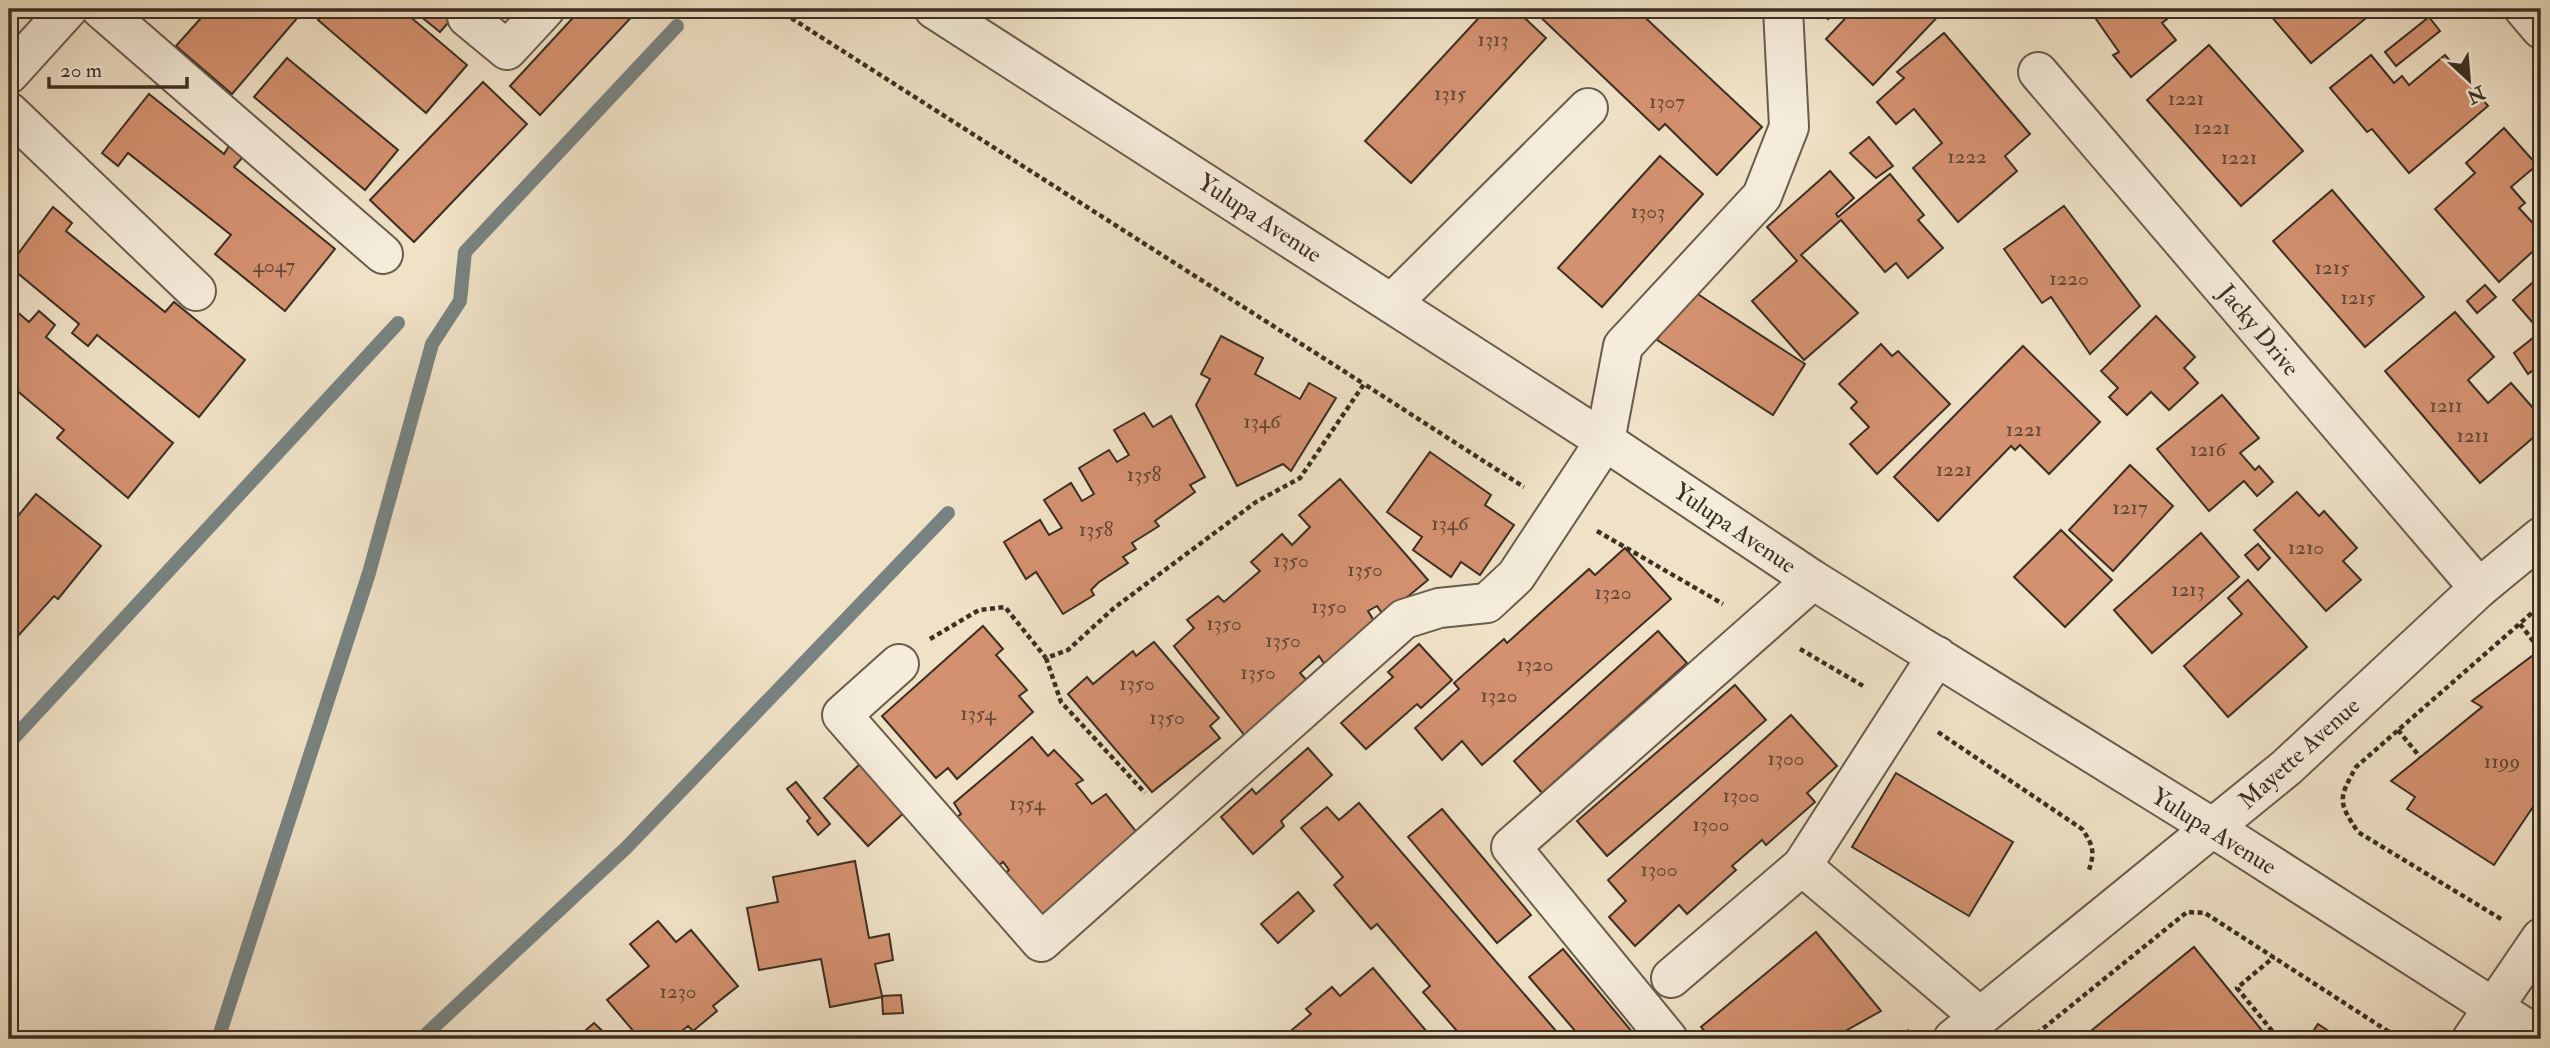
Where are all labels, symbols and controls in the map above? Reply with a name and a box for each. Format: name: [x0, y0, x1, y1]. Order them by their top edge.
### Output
house number: 1313: [1477, 26, 1509, 53]
scale bar: [49, 46, 187, 90]
north arrow: [2434, 46, 2504, 116]
text: 20 m: [60, 57, 102, 84]
text: N: [2462, 79, 2490, 109]
house number: 1315: [1434, 80, 1467, 107]
house number: 1221: [2168, 85, 2204, 112]
house number: 1307: [1649, 88, 1685, 115]
house number: 1221: [2194, 114, 2230, 141]
house number: 1222: [1947, 143, 1987, 170]
house number: 1221: [2221, 144, 2257, 171]
street label: Yulupa Avenue: [1192, 167, 1328, 270]
house number: 1303: [1631, 198, 1665, 225]
house number: 4047: [253, 252, 296, 279]
house number: 1215: [2315, 254, 2350, 281]
house number: 1220: [2049, 265, 2089, 292]
street label: Jacky Drive: [2210, 277, 2306, 383]
house number: 1215: [2341, 284, 2376, 311]
house number: 1211: [2429, 392, 2463, 419]
house number: 1346: [1243, 408, 1282, 435]
house number: 1221: [2006, 416, 2042, 443]
house number: 1211: [2456, 422, 2490, 449]
house number: 1216: [2190, 436, 2227, 463]
house number: 1221: [1936, 456, 1972, 483]
house number: 1358: [1127, 461, 1161, 488]
street label: Yulupa Avenue: [1667, 476, 1802, 581]
house number: 1217: [2112, 494, 2148, 521]
house number: 1346: [1431, 510, 1470, 537]
house number: 1358: [1079, 516, 1113, 543]
house number: 1210: [2288, 534, 2324, 561]
house number: 1350: [1273, 547, 1309, 574]
house number: 1350: [1347, 556, 1383, 583]
house number: 1213: [2171, 576, 2205, 603]
house number: 1320: [1595, 579, 1631, 606]
house number: 1350: [1311, 593, 1347, 620]
house number: 1350: [1206, 610, 1242, 637]
house number: 1350: [1265, 627, 1301, 654]
house number: 1320: [1517, 651, 1553, 678]
house number: 1350: [1240, 659, 1276, 686]
house number: 1350: [1119, 670, 1155, 697]
house number: 1320: [1481, 682, 1517, 709]
street label: Mayette Avenue: [2232, 691, 2367, 816]
house number: 1354: [960, 700, 997, 727]
house number: 1350: [1149, 704, 1185, 731]
house number: 1300: [1767, 745, 1805, 772]
house number: 1199: [2484, 748, 2520, 775]
street label: Yulupa Avenue: [2145, 781, 2282, 882]
house number: 1300: [1722, 782, 1760, 809]
house number: 1354: [1009, 790, 1046, 817]
house number: 1300: [1692, 811, 1730, 838]
house number: 1300: [1640, 856, 1678, 883]
house number: 1230: [660, 978, 696, 1005]

